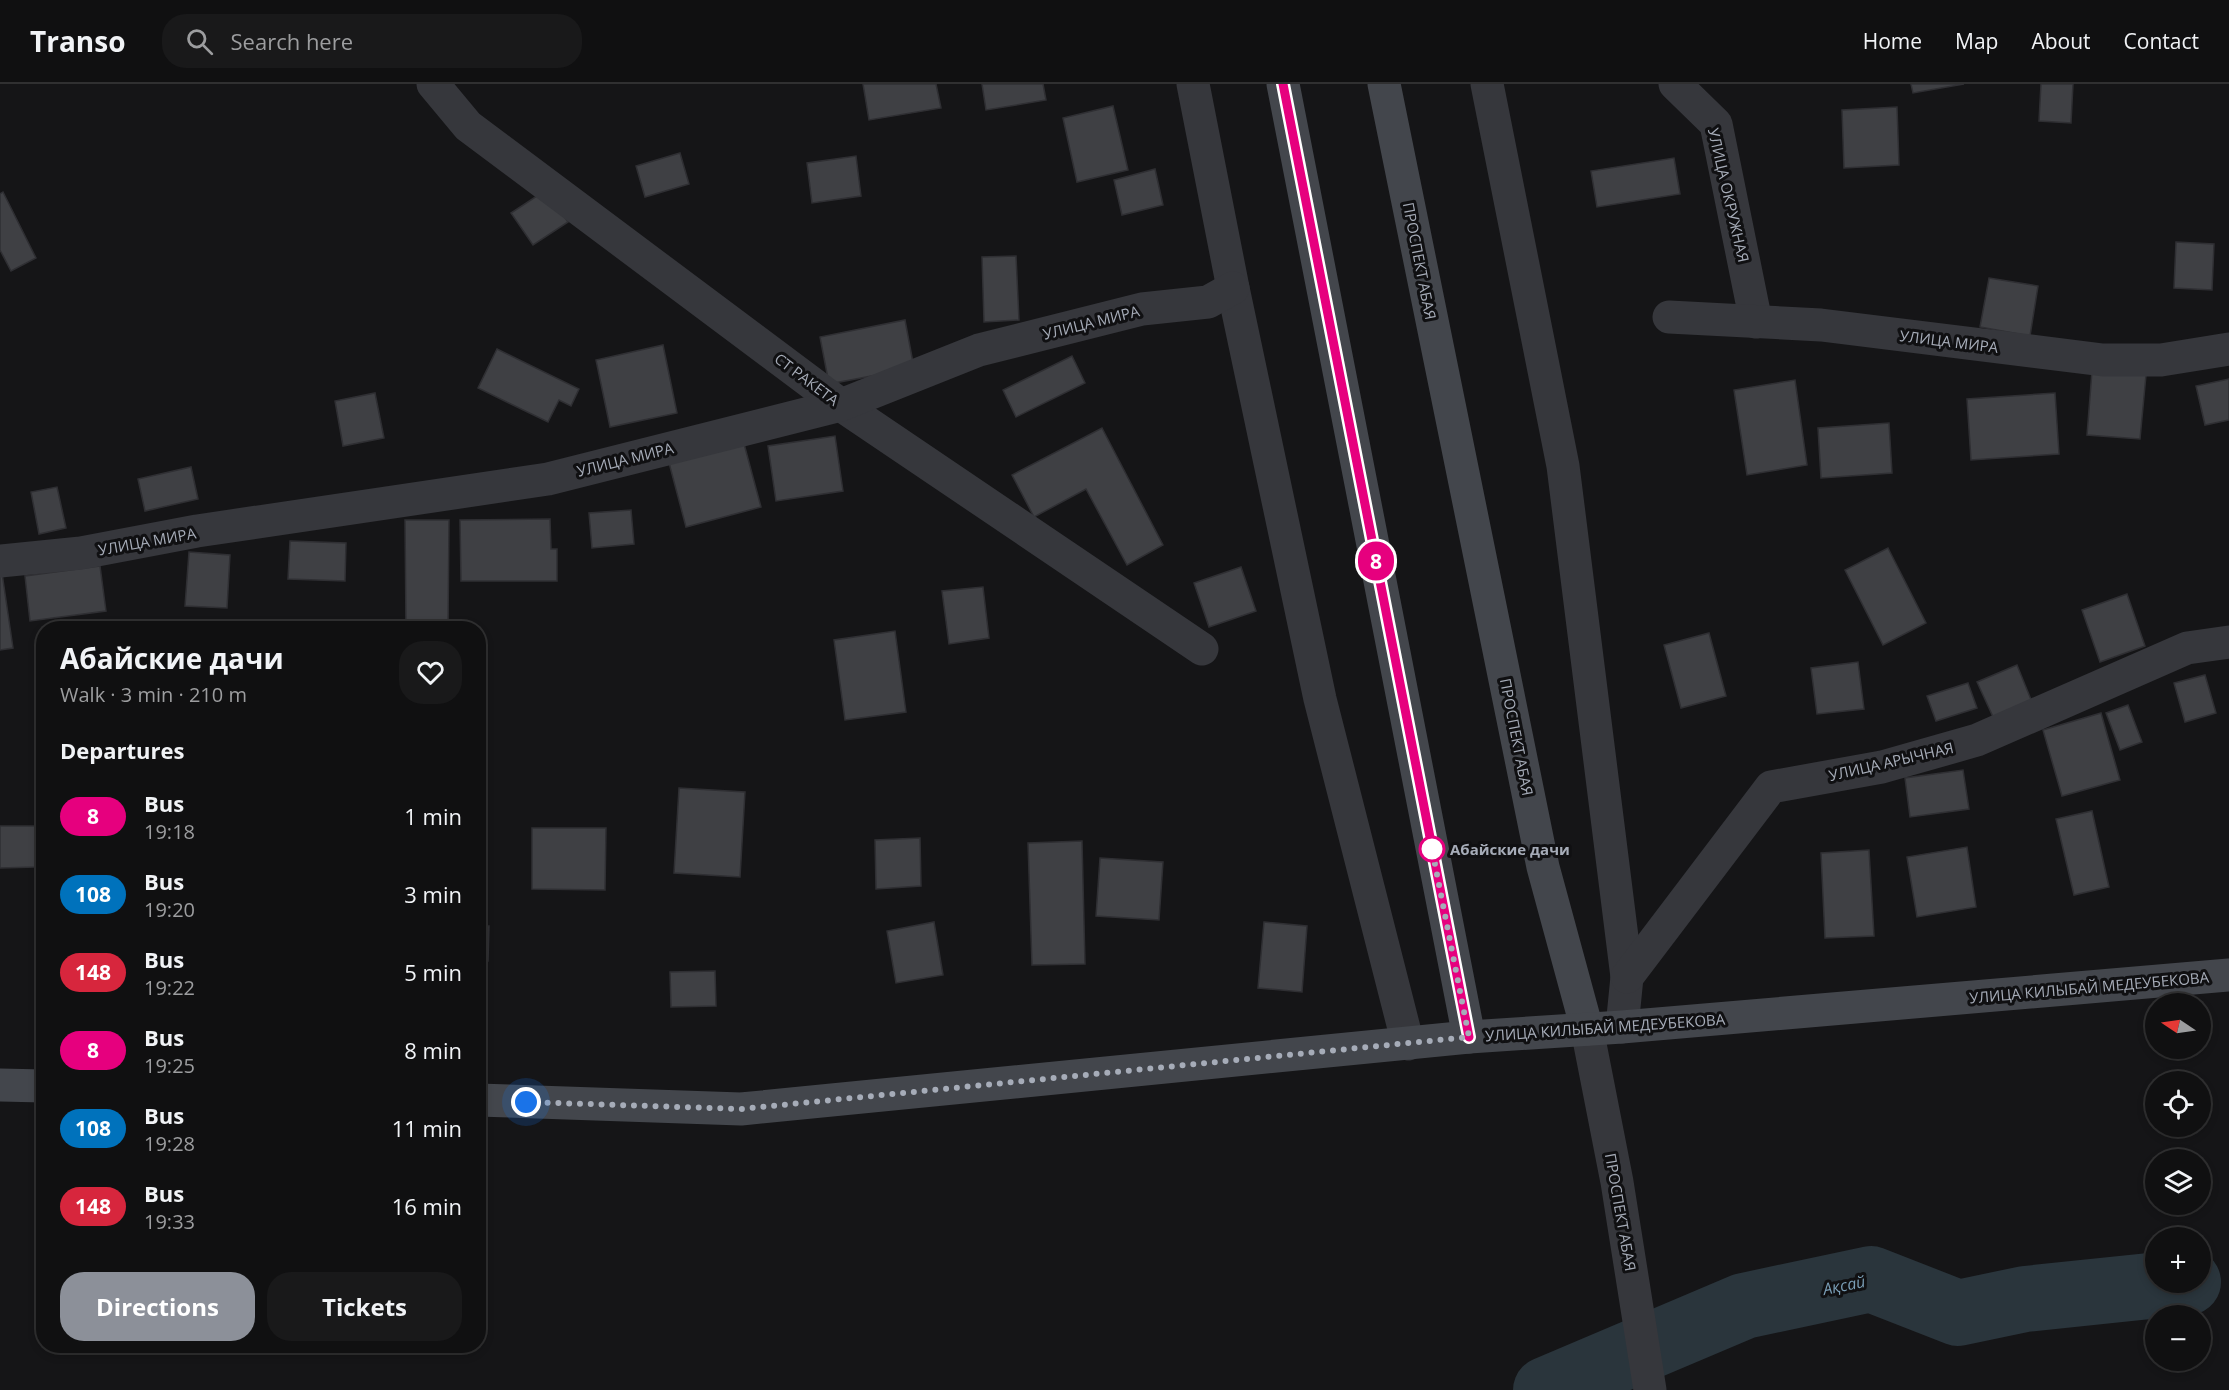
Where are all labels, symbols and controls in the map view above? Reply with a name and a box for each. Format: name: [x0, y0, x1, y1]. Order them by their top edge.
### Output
search box: [162, 14, 582, 68]
text: Transo: [30, 22, 126, 60]
icon: search: [183, 25, 216, 58]
text: Search here: [231, 26, 353, 56]
text: Home: [1863, 27, 1922, 55]
text: Map: [1955, 27, 1998, 55]
text: About: [2031, 27, 2091, 55]
text: Contact: [2124, 27, 2199, 55]
street label: УЛИЦА ОКРУЖНАЯ: [1704, 126, 1754, 264]
street label: ПРОСПЕКТ АБАЯ: [1399, 201, 1441, 321]
street label: УЛИЦА МИРА: [1041, 300, 1142, 344]
street label: УЛИЦА МИРА: [1899, 325, 2000, 357]
street label: СТ РАКЕТА: [771, 348, 844, 410]
street label: УЛИЦА МИРА: [575, 437, 676, 481]
street label: УЛИЦА МИРА: [96, 522, 198, 559]
line badge: 8: [1356, 542, 1396, 580]
text: 8: [1370, 547, 1382, 575]
text: Абайские дачи: [60, 639, 284, 677]
button: heart: [399, 641, 462, 704]
street label: ПРОСПЕКТ АБАЯ: [1496, 677, 1538, 797]
text: Walk · 3 min · 210 m: [60, 681, 247, 708]
text: Departures: [60, 735, 184, 765]
street label: УЛИЦА АРЫЧНАЯ: [1827, 737, 1955, 785]
text: Bus: [144, 788, 184, 818]
text: 1 min: [404, 801, 462, 831]
text: 8: [87, 802, 99, 830]
text: 19:18: [144, 818, 195, 845]
marker: Абайские дачи: [1419, 836, 1445, 862]
place label: Абайские дачи: [1450, 839, 1570, 859]
text: Bus: [144, 866, 184, 896]
text: 3 min: [404, 879, 462, 909]
text: 108: [75, 880, 111, 908]
text: 19:20: [144, 896, 195, 923]
text: Bus: [144, 944, 184, 974]
text: 5 min: [404, 957, 462, 987]
text: 148: [75, 958, 111, 986]
street label: УЛИЦА КИЛЫБАЙ МЕДЕУБЕКОВА: [1968, 967, 2210, 1007]
text: 19:22: [144, 974, 195, 1001]
north arrow: [2145, 993, 2211, 1059]
map controls: [2145, 993, 2211, 1371]
street label: УЛИЦА КИЛЫБАЙ МЕДЕУБЕКОВА: [1484, 1009, 1726, 1045]
text: Bus: [144, 1022, 184, 1052]
text: 8 min: [404, 1035, 462, 1065]
text: 8: [87, 1036, 99, 1064]
text: 19:25: [144, 1052, 195, 1079]
button: locate: [2145, 1071, 2211, 1137]
your location: [511, 1087, 541, 1117]
text: Bus: [144, 1100, 184, 1130]
text: 11 min: [392, 1113, 462, 1143]
text: 108: [75, 1114, 111, 1142]
text: 19:28: [144, 1130, 195, 1157]
button: layers: [2145, 1149, 2211, 1215]
street label: ПРОСПЕКТ АБАЯ: [1601, 1152, 1641, 1272]
text: Bus: [144, 1178, 184, 1208]
text: 16 min: [392, 1191, 462, 1221]
text: 148: [75, 1192, 111, 1220]
text: 19:33: [144, 1208, 195, 1235]
button: +: [2145, 1227, 2211, 1293]
water label: Ақсай: [1820, 1270, 1867, 1300]
button: Directions: [60, 1272, 255, 1341]
button: Tickets: [267, 1272, 462, 1341]
button: −: [2145, 1305, 2211, 1371]

